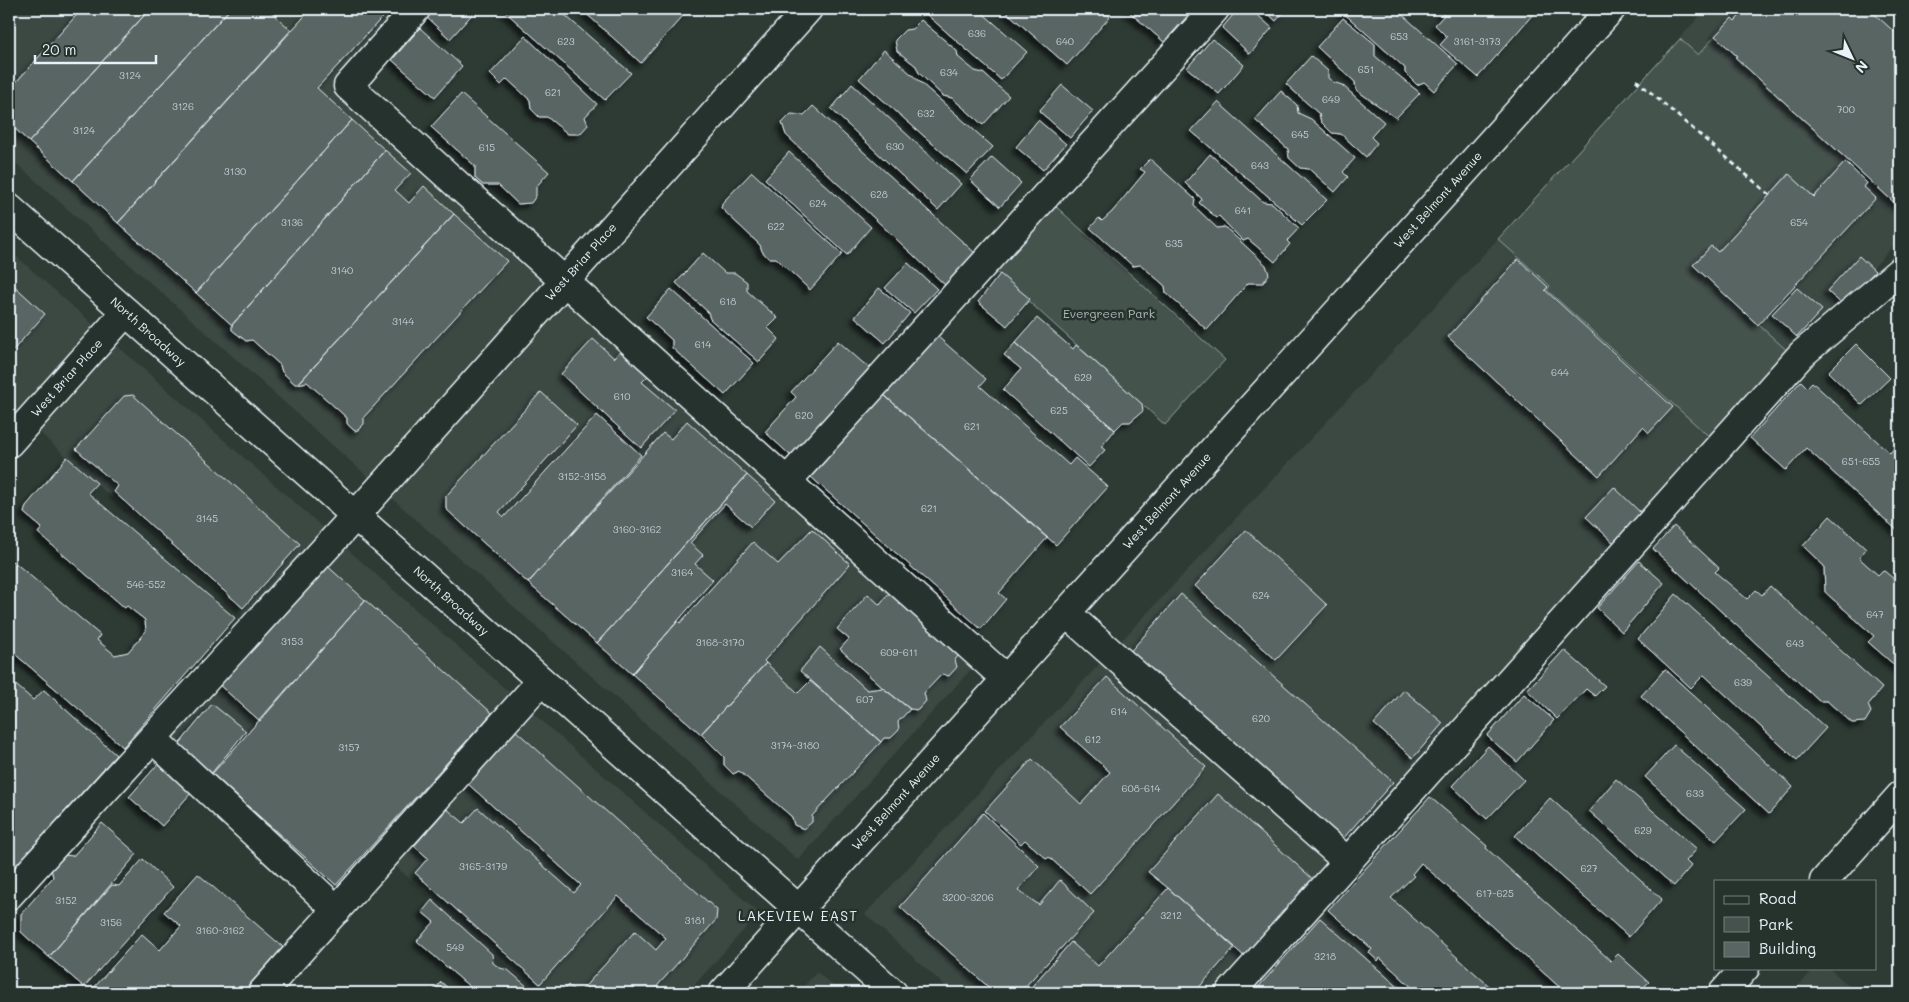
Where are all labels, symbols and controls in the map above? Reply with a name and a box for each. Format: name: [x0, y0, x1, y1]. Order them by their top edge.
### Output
house number: 636: [968, 26, 986, 40]
house number: 653: [1390, 29, 1408, 43]
scale bar: [35, 32, 156, 64]
north arrow: [1826, 32, 1876, 82]
house number: 623: [557, 34, 575, 48]
house number: 640: [1056, 34, 1074, 48]
house number: 3161-3173: [1454, 34, 1501, 48]
text: 20 m: [42, 39, 76, 59]
text: N: [1851, 57, 1872, 78]
house number: 651: [1358, 62, 1374, 76]
house number: 634: [940, 65, 958, 79]
house number: 3124: [119, 68, 141, 82]
house number: 621: [545, 85, 561, 99]
house number: 649: [1322, 92, 1340, 106]
house number: 3126: [172, 99, 194, 113]
house number: 700: [1837, 102, 1855, 116]
house number: 632: [917, 106, 935, 120]
house number: 3124: [73, 123, 95, 137]
house number: 645: [1291, 127, 1309, 141]
house number: 630: [886, 139, 904, 153]
house number: 615: [479, 140, 495, 154]
street label: West Belmont Avenue: [1390, 148, 1485, 251]
house number: 643: [1251, 158, 1269, 172]
house number: 3130: [224, 164, 246, 178]
house number: 628: [870, 187, 888, 201]
house number: 624: [809, 196, 827, 210]
house number: 641: [1235, 203, 1251, 217]
house number: 3136: [281, 215, 303, 229]
house number: 654: [1790, 215, 1808, 229]
street label: West Briar Place: [541, 219, 620, 304]
house number: 622: [767, 219, 785, 233]
house number: 635: [1165, 236, 1183, 250]
house number: 3140: [331, 263, 353, 277]
street label: North Broadway: [107, 293, 190, 370]
house number: 618: [720, 294, 736, 308]
park label: Evergreen Park: [1063, 305, 1155, 321]
house number: 3144: [392, 314, 414, 328]
street label: West Briar Place: [27, 335, 106, 420]
house number: 614: [695, 337, 711, 351]
house number: 644: [1551, 365, 1569, 379]
house number: 629: [1074, 370, 1092, 384]
house number: 610: [614, 389, 630, 403]
house number: 625: [1050, 403, 1068, 417]
house number: 620: [795, 408, 813, 422]
house number: 621: [964, 419, 980, 433]
street label: West Belmont Avenue: [1119, 449, 1214, 552]
house number: 651-655: [1842, 454, 1880, 468]
house number: 3152-3158: [558, 469, 606, 483]
house number: 621: [921, 501, 937, 515]
house number: 3145: [196, 511, 218, 525]
house number: 3160-3162: [613, 522, 661, 536]
street label: North Broadway: [410, 562, 493, 639]
house number: 3164: [671, 565, 693, 579]
house number: 546-552: [126, 577, 166, 591]
house number: 624: [1252, 588, 1270, 602]
house number: 647: [1866, 607, 1884, 621]
house number: 3153: [281, 634, 303, 648]
house number: 3168-3170: [696, 635, 744, 649]
house number: 643: [1786, 636, 1804, 650]
house number: 609-611: [880, 645, 918, 659]
house number: 639: [1734, 675, 1752, 689]
house number: 607: [856, 692, 874, 706]
house number: 614: [1111, 704, 1127, 718]
house number: 620: [1252, 711, 1270, 725]
house number: 612: [1085, 732, 1101, 746]
house number: 3174-3180: [771, 738, 819, 752]
house number: 3157: [338, 740, 360, 754]
street label: West Belmont Avenue: [848, 750, 943, 853]
house number: 608-614: [1122, 781, 1161, 795]
house number: 633: [1686, 786, 1704, 800]
house number: 629: [1634, 823, 1652, 837]
house number: 3165-3179: [459, 859, 507, 873]
house number: 627: [1580, 861, 1598, 875]
legend: [1714, 880, 1876, 970]
house number: 617-625: [1476, 886, 1514, 900]
text: Road: [1759, 888, 1796, 908]
house number: 3200-3206: [942, 890, 994, 904]
house number: 3152: [55, 893, 77, 907]
district label: LAKEVIEW EAST: [738, 906, 858, 925]
house number: 3212: [1160, 908, 1182, 922]
house number: 3181: [685, 913, 705, 927]
text: Park: [1759, 914, 1793, 934]
house number: 3156: [100, 915, 122, 929]
house number: 3160-3162: [196, 923, 244, 937]
text: Building: [1759, 938, 1816, 958]
house number: 549: [446, 940, 464, 954]
house number: 3218: [1314, 949, 1336, 963]

